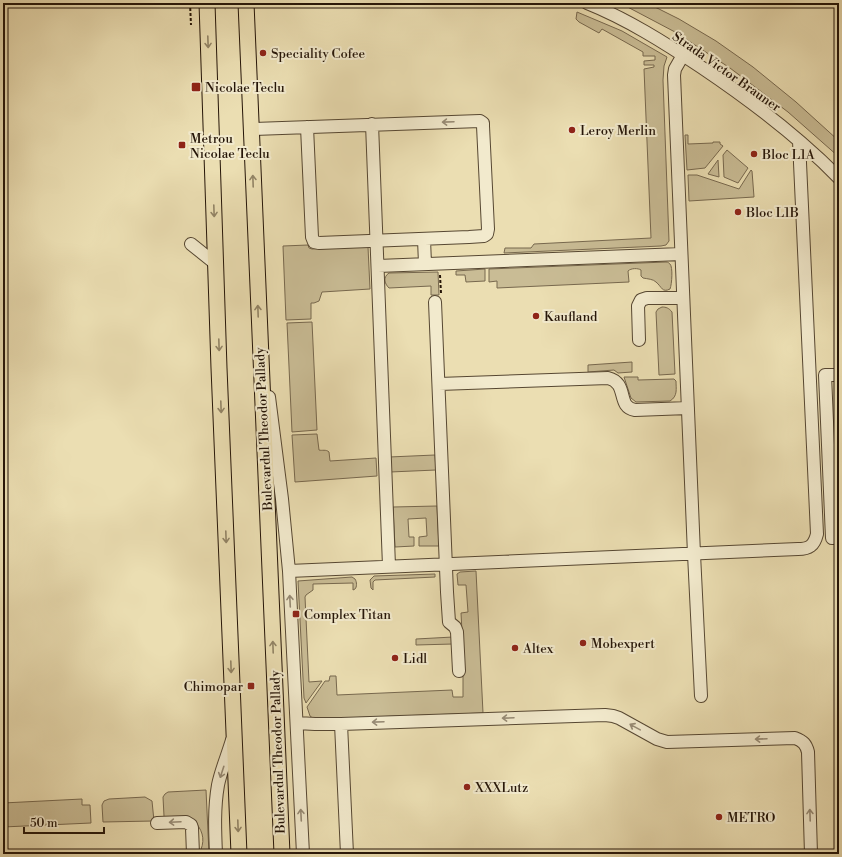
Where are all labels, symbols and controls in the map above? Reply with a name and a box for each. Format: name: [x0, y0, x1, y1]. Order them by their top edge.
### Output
street label: Strada Victor Brauner: [669, 28, 784, 116]
one-way arrow: [205, 35, 212, 48]
place label: Speciality Cofee: [271, 46, 366, 62]
marker: Speciality Cofee: [258, 48, 268, 58]
place label: Nicolae Teclu: [205, 80, 285, 96]
marker: Nicolae Teclu: [190, 81, 202, 93]
one-way arrow: [442, 118, 455, 126]
place label: Leroy Merlin: [580, 123, 656, 139]
marker: Leroy Merlin: [567, 125, 577, 135]
place label: Metrou Nicolae Teclu: [190, 131, 270, 162]
marker: Metrou Nicolae Teclu: [177, 140, 187, 150]
place label: Bloc L1A: [761, 147, 816, 163]
marker: Bloc L1A: [749, 149, 759, 159]
one-way arrow: [249, 175, 257, 188]
one-way arrow: [210, 204, 218, 217]
place label: Bloc L1B: [745, 205, 799, 221]
marker: Bloc L1B: [733, 207, 743, 217]
one-way arrow: [255, 305, 262, 318]
place label: Kaufland: [544, 309, 598, 325]
marker: Kaufland: [531, 311, 541, 321]
one-way arrow: [215, 338, 222, 351]
street label: Bulevardul Theodor Pallady: [252, 346, 276, 512]
one-way arrow: [217, 400, 225, 413]
one-way arrow: [222, 530, 230, 543]
one-way arrow: [287, 595, 294, 608]
place label: Complex Titan: [304, 607, 391, 623]
marker: Complex Titan: [291, 609, 301, 619]
place label: Mobexpert: [591, 636, 655, 652]
marker: Mobexpert: [578, 638, 588, 648]
one-way arrow: [269, 641, 277, 654]
place label: Altex: [522, 641, 554, 657]
marker: Altex: [510, 643, 520, 653]
place label: Lidl: [403, 651, 427, 667]
marker: Lidl: [390, 653, 400, 663]
one-way arrow: [228, 660, 235, 673]
street label: Bulevardul Theodor Pallady: [267, 669, 289, 835]
place label: Chimopar: [184, 679, 243, 695]
marker: Chimopar: [246, 681, 256, 691]
one-way arrow: [502, 714, 515, 722]
one-way arrow: [372, 719, 385, 726]
one-way arrow: [629, 722, 641, 730]
one-way arrow: [755, 736, 768, 743]
one-way arrow: [218, 765, 225, 778]
place label: XXXLutz: [474, 780, 528, 796]
marker: XXXLutz: [462, 782, 472, 792]
scale bar: [24, 809, 104, 835]
one-way arrow: [298, 809, 305, 822]
one-way arrow: [806, 809, 814, 822]
place label: METRO: [727, 810, 776, 826]
marker: METRO: [714, 812, 724, 822]
text: 50 m: [30, 816, 58, 831]
one-way arrow: [169, 819, 182, 826]
one-way arrow: [234, 819, 241, 832]

